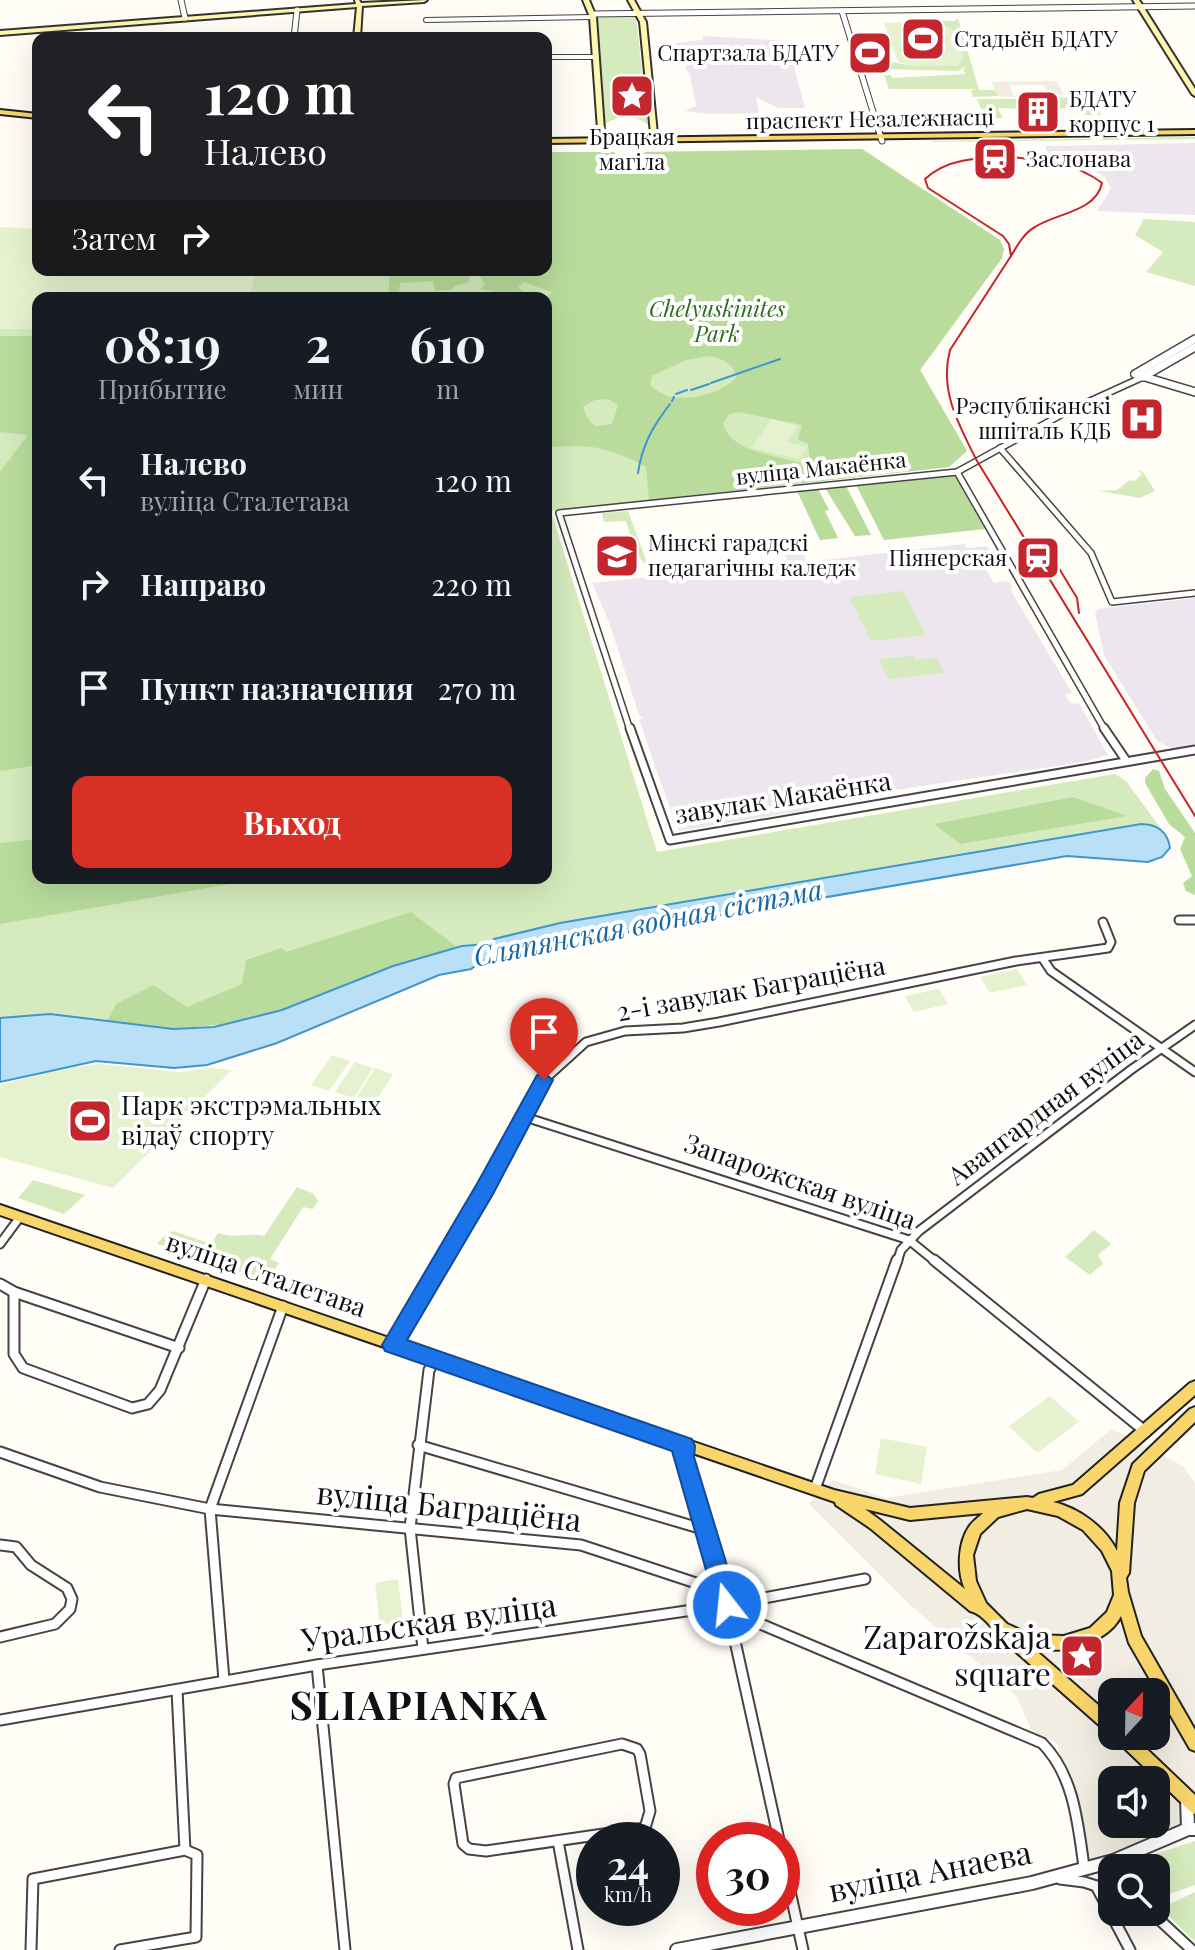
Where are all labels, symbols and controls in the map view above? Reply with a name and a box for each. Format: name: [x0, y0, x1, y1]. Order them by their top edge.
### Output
sports icon: Стадыён БДАТУ: [899, 15, 947, 63]
place label: Стадыён БДАТУ: [954, 23, 1118, 53]
sports icon: Спартзала БДАТУ: [846, 29, 894, 77]
place label: Спартзала БДАТУ: [657, 37, 840, 67]
text: 120 m: [204, 54, 355, 129]
icon: left: [72, 64, 176, 168]
place icon: Брацкая магіла: [608, 72, 656, 120]
place label: БДАТУ корпус 1: [1069, 83, 1155, 138]
building icon: БДАТУ корпус 1: [1014, 88, 1062, 136]
street label: праспект Незалежнасці: [746, 101, 994, 135]
place label: Брацкая магіла: [589, 121, 675, 176]
text: Налево: [204, 126, 327, 174]
station icon: Заслонава: [971, 135, 1019, 183]
place label: Заслонава: [1026, 143, 1131, 173]
icon: right: [173, 216, 217, 260]
text: Затем: [72, 218, 157, 258]
park label: Chelyuskinites Park: [649, 293, 786, 348]
text: 08:19: [104, 311, 221, 375]
text: 2: [306, 311, 331, 375]
text: 610: [410, 311, 486, 375]
text: Прибытие: [98, 371, 227, 406]
text: мин: [293, 371, 344, 406]
text: m: [436, 371, 459, 406]
place label: Рэспубліканскі шпіталь КДБ: [956, 390, 1111, 445]
hospital icon: Рэспубліканскі шпіталь КДБ: [1118, 395, 1166, 443]
text: Налево: [140, 443, 247, 483]
street label: вуліца Макаёнка: [734, 443, 908, 491]
icon: left: [72, 458, 116, 502]
text: 120 m: [434, 460, 512, 500]
text: вуліца Сталетава: [140, 483, 349, 518]
place label: Мінскі гарадскі педагагічны каледж: [648, 527, 857, 582]
school or university icon: Мінскі гарадскі педагагічны каледж: [593, 532, 641, 580]
station icon: Піянерская: [1014, 534, 1062, 582]
place label: Піянерская: [889, 542, 1007, 572]
icon: right: [72, 562, 116, 606]
text: Направо: [140, 564, 266, 604]
text: 220 m: [431, 564, 512, 604]
icon: arrive: [72, 666, 116, 710]
text: Пункт назначения: [140, 668, 414, 708]
text: 270 m: [438, 668, 516, 708]
street label: завулак Макаёнка: [672, 762, 893, 831]
button: Выход: [72, 776, 512, 868]
water label: Сляпянская водная сістэма: [470, 869, 825, 974]
street label: 2-і завулак Баграціёна: [614, 947, 888, 1028]
pin: [510, 998, 578, 1080]
icon: arrive: [522, 1010, 566, 1054]
street label: Авангардная вуліца: [939, 1021, 1150, 1193]
place label: Парк экстрэмальных відаў спорту: [121, 1087, 382, 1152]
sports icon: Парк экстрэмальных відаў спорту: [66, 1097, 114, 1145]
street label: Запарожская вуліца: [680, 1125, 921, 1237]
street label: вуліца Сталетава: [162, 1223, 371, 1324]
street label: вуліца Баграціёна: [315, 1469, 584, 1540]
position arrow: [685, 1563, 769, 1647]
street label: Уральская вуліца: [298, 1581, 559, 1660]
place label: Zaparožskaja square: [863, 1614, 1051, 1694]
place icon: Zaparožskaja square: [1058, 1632, 1106, 1680]
district label: SLIAPIANKA: [289, 1677, 549, 1730]
north arrow: [1098, 1678, 1170, 1750]
map controls: [1098, 1678, 1170, 1926]
button: sound: [1098, 1766, 1170, 1838]
speed limit sign: 30: [696, 1822, 800, 1926]
street label: вуліца Анаева: [824, 1829, 1035, 1910]
text: 24: [607, 1837, 649, 1890]
button: search: [1098, 1854, 1170, 1926]
text: km/h: [604, 1880, 652, 1907]

